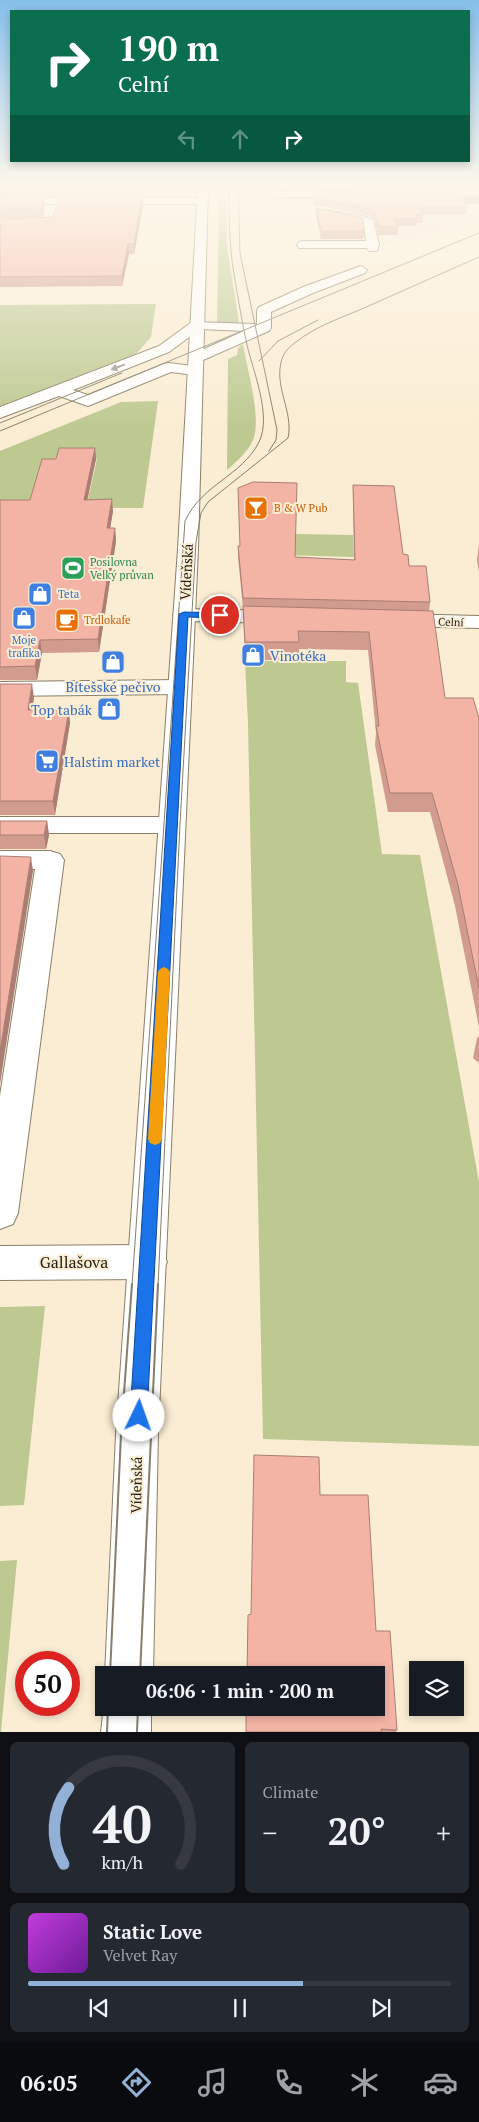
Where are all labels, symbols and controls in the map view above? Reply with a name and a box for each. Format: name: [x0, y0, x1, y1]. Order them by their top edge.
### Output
text: 190 m: [118, 25, 219, 71]
icon: right: [35, 30, 100, 95]
text: Celní: [118, 69, 169, 98]
icon: left: [173, 125, 201, 153]
icon: ahead: [226, 125, 254, 153]
icon: right: [279, 125, 307, 153]
one-way arrow: [110, 363, 125, 371]
bar icon: B & W Pub: [243, 495, 269, 521]
place label: B & W Pub: [274, 501, 327, 515]
street label: Vídeňská: [175, 543, 197, 601]
sports icon: Posilovna Velký průvan: [60, 555, 86, 581]
place label: Posilovna Velký průvan: [90, 555, 154, 582]
shop icon: Teta: [27, 581, 53, 607]
place label: Teta: [58, 587, 80, 601]
pin: [199, 594, 241, 636]
icon: arrive: [206, 601, 234, 629]
shop icon: Moje trafika: [11, 605, 37, 631]
cafe icon: Trdlokafe: [54, 607, 80, 633]
place label: Trdlokafe: [84, 613, 131, 627]
street label: Celní: [438, 615, 465, 629]
place label: Moje trafika: [8, 633, 40, 660]
shop icon: Vinotéka: [240, 642, 266, 668]
place label: Vinotéka: [270, 646, 326, 665]
shop icon: Bítešské pečivo: [100, 649, 126, 675]
place label: Bítešské pečivo: [66, 677, 161, 696]
shop icon: Top tabák: [96, 696, 122, 722]
place label: Top tabák: [31, 700, 93, 719]
supermarket icon: Halstim market: [34, 748, 60, 774]
place label: Halstim market: [64, 752, 161, 771]
street label: Gallašova: [40, 1251, 108, 1273]
position arrow: [112, 1389, 164, 1441]
street label: Vídeňská: [126, 1456, 146, 1514]
speed limit sign: 50: [15, 1651, 80, 1716]
map controls: [409, 1661, 464, 1716]
button: layers: [409, 1661, 464, 1716]
text: 06:06 · 1 min · 200 m: [146, 1678, 334, 1703]
text: Climate: [263, 1781, 318, 1803]
text: 40: [93, 1789, 152, 1858]
text: 20°: [327, 1806, 386, 1856]
text: −: [263, 1814, 277, 1851]
text: +: [436, 1814, 451, 1851]
text: km/h: [102, 1850, 143, 1874]
text: Static Love: [103, 1919, 202, 1944]
text: Velvet Ray: [103, 1944, 177, 1966]
icon: previous: [85, 1994, 113, 2022]
icon: pause: [226, 1994, 254, 2022]
icon: next: [367, 1994, 395, 2022]
icon: directions: [119, 2065, 154, 2100]
icon: music: [195, 2065, 230, 2100]
icon: phone: [271, 2065, 306, 2100]
icon: climate: [347, 2065, 382, 2100]
icon: car: [423, 2065, 458, 2100]
text: 06:05: [21, 2068, 78, 2097]

